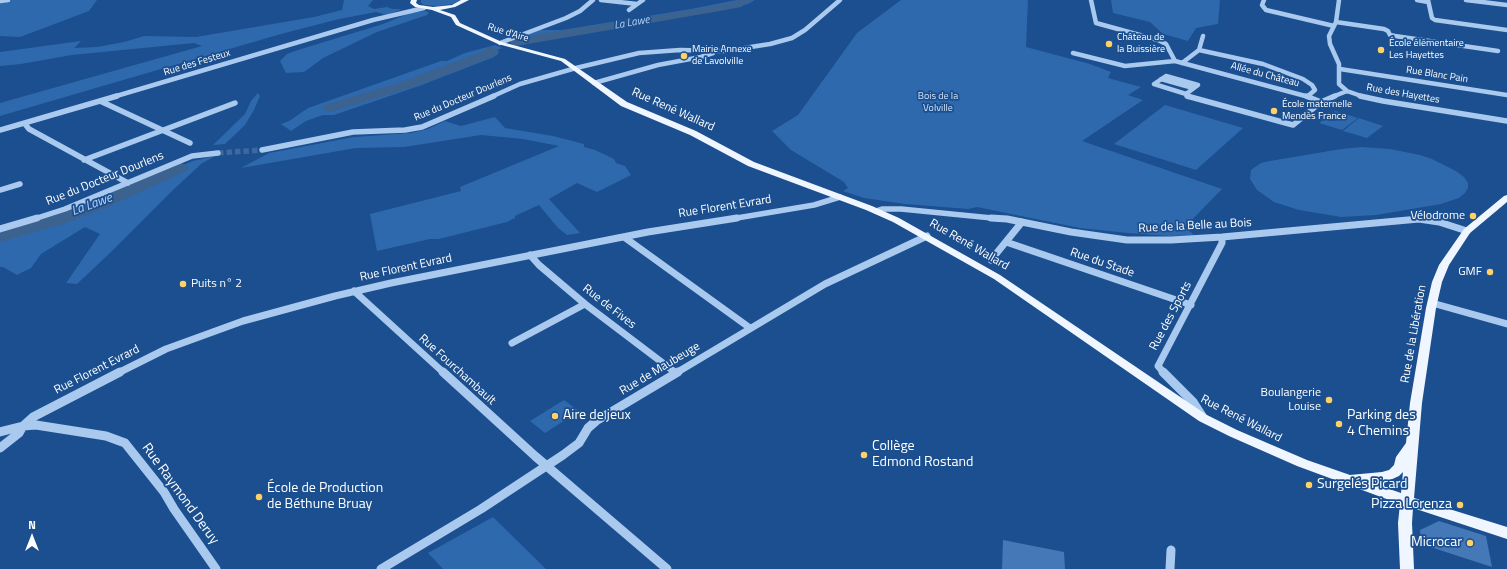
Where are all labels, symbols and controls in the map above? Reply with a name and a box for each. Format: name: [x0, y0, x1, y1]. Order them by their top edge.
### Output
water label: La Lawe: [613, 13, 651, 33]
street label: Rue d'Aire: [486, 21, 530, 45]
place label: Château de la Buissière: [1117, 32, 1165, 56]
place label: École élémentaire Les Hayettes: [1389, 38, 1464, 62]
marker: Château de la Buissière: [1104, 39, 1114, 49]
place label: Mairie Annexe de Lavolville: [692, 44, 752, 68]
marker: École élémentaire Les Hayettes: [1376, 45, 1386, 55]
street label: Rue des Festeux: [162, 47, 232, 79]
marker: Mairie Annexe de Lavolville: [679, 51, 689, 61]
street label: Allée du Château: [1229, 60, 1301, 90]
street label: Rue Blanc Pain: [1405, 64, 1469, 86]
street label: Rue du Docteur Dourlens: [412, 72, 514, 124]
street label: Rue des Hayettes: [1365, 82, 1441, 106]
street label: Rue René Wallard: [629, 85, 717, 135]
park label: Bois de la Volville: [918, 91, 958, 114]
place label: École maternelle Mendès France: [1282, 99, 1352, 122]
marker: École maternelle Mendès France: [1269, 106, 1279, 116]
street label: Rue du Docteur Dourlens: [44, 149, 166, 209]
water label: La Lawe: [69, 190, 115, 220]
street label: Rue Florent Evrard: [677, 193, 773, 221]
place label: Vélodrome: [1410, 209, 1465, 223]
marker: Vélodrome: [1468, 211, 1478, 221]
street label: Rue René Wallard: [927, 216, 1011, 274]
street label: Rue de la Belle au Bois: [1138, 216, 1252, 236]
street label: Rue du Stade: [1068, 245, 1136, 281]
street label: Rue Florent Evrard: [359, 251, 453, 285]
place label: GMF: [1458, 265, 1482, 279]
marker: GMF: [1485, 267, 1495, 277]
place label: Puits n° 2: [191, 277, 242, 291]
marker: Puits n° 2: [178, 279, 188, 289]
street label: Rue des Sports: [1147, 279, 1195, 353]
street label: Rue de Fives: [579, 282, 639, 332]
street label: Rue de la Libération: [1398, 284, 1430, 384]
street label: Rue Fourchambault: [416, 332, 498, 408]
street label: Rue de Maubeuge: [617, 339, 703, 399]
street label: Rue Florent Evrard: [52, 342, 142, 398]
place label: Boulangerie Louise: [1261, 386, 1321, 414]
street label: Rue René Wallard: [1198, 392, 1284, 446]
marker: Boulangerie Louise: [1324, 395, 1334, 405]
place label: Aire de jeux: [563, 408, 631, 424]
place label: Parking des 4 Chemins: [1347, 408, 1416, 440]
marker: Aire de jeux: [550, 411, 560, 421]
marker: Parking des 4 Chemins: [1334, 419, 1344, 429]
place label: Collège Edmond Rostand: [872, 439, 973, 472]
street label: Rue Raymond Deruy: [138, 440, 222, 548]
marker: Collège Edmond Rostand: [859, 450, 869, 460]
place label: Surgelés Picard: [1317, 477, 1407, 493]
marker: Surgelés Picard: [1304, 480, 1314, 490]
place label: École de Production de Béthune Bruay: [267, 481, 383, 514]
marker: École de Production de Béthune Bruay: [254, 492, 264, 502]
place label: Pizza Lorenza: [1371, 497, 1452, 513]
marker: Pizza Lorenza: [1455, 500, 1465, 510]
north arrow: [12, 517, 52, 557]
text: N: [28, 517, 36, 533]
place label: Microcar: [1411, 535, 1462, 551]
marker: Microcar: [1465, 538, 1475, 548]

